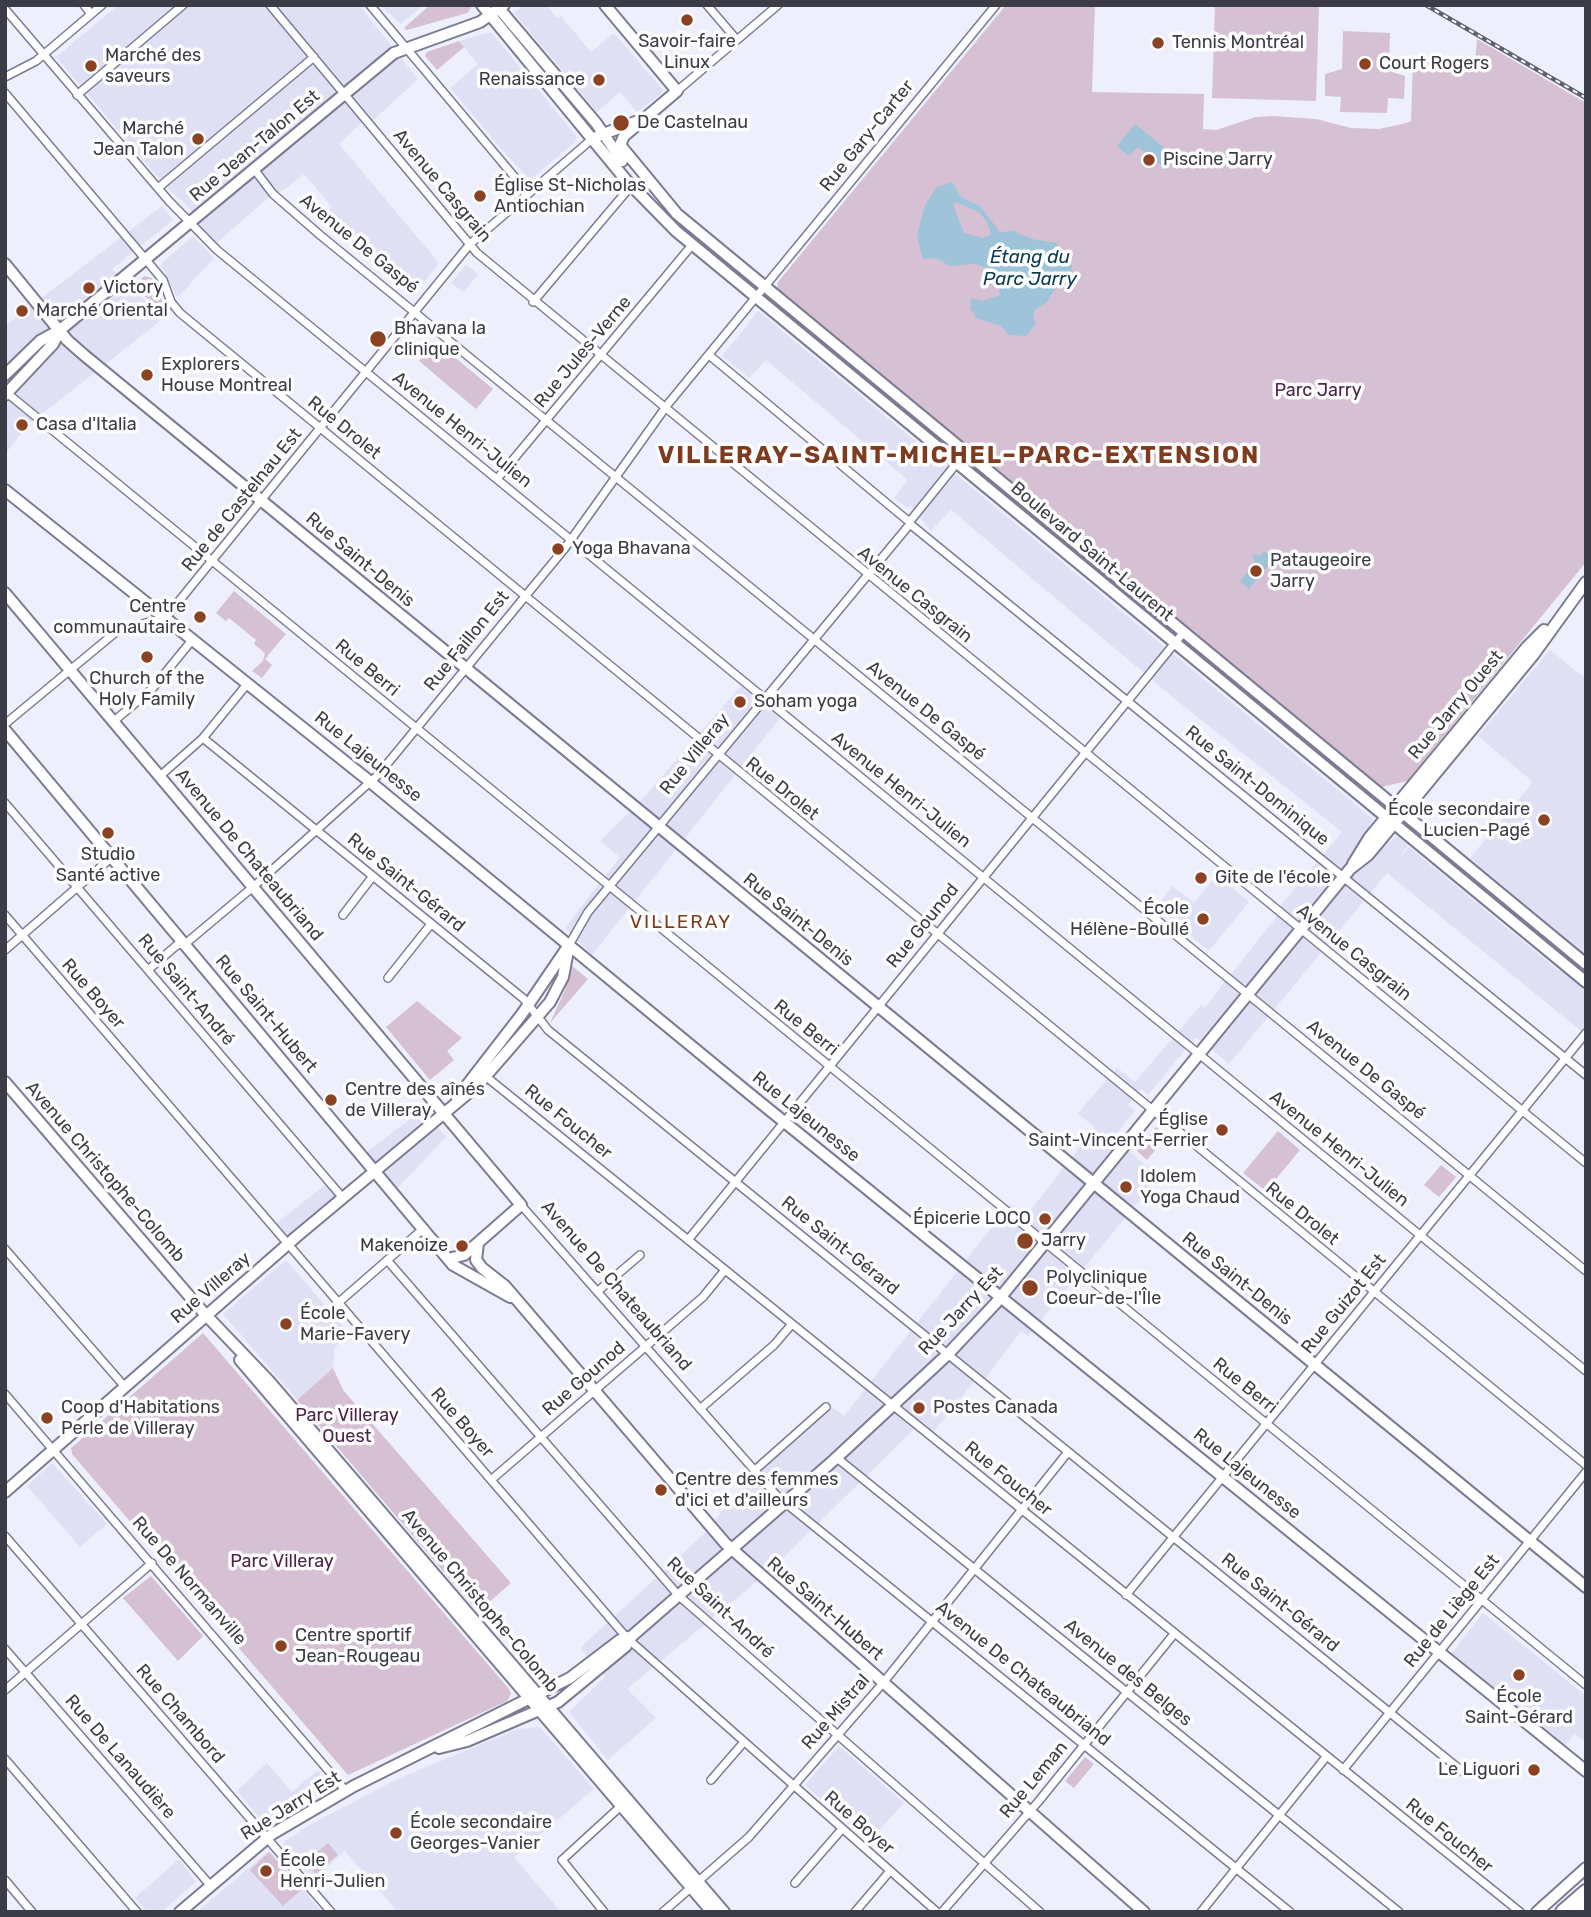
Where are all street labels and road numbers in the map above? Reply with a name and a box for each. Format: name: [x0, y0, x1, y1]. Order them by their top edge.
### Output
street label: Rue Gary-Carter: [815, 76, 919, 196]
street label: Rue Jean-Talon Est: [186, 85, 324, 207]
street label: Avenue Casgrain: [388, 125, 496, 247]
street label: Avenue De Gaspé: [295, 190, 423, 298]
street label: Rue Jules-Verne: [530, 292, 636, 412]
street label: Avenue Henri-Julien: [388, 367, 536, 493]
street label: Rue Drolet: [303, 392, 385, 464]
street label: Rue de Castelnau Est: [178, 424, 306, 576]
street label: Boulevard Saint-Laurent: [1006, 478, 1178, 626]
street label: Rue Saint-Denis: [301, 508, 419, 612]
street label: Avenue Casgrain: [853, 542, 977, 648]
street label: Rue Faillon Est: [420, 586, 514, 696]
street label: Rue Berri: [330, 635, 404, 701]
street label: Rue Jarry Ouest: [1404, 646, 1508, 764]
street label: Avenue De Gaspé: [862, 657, 990, 765]
street label: Rue Lajeunesse: [310, 707, 426, 807]
street label: Rue Villeray: [656, 709, 734, 799]
street label: Rue Saint-Dominique: [1181, 721, 1333, 851]
street label: Avenue Henri-Julien: [827, 727, 975, 853]
street label: Rue Drolet: [741, 753, 823, 825]
street label: Avenue De Chateaubriand: [171, 764, 327, 946]
street label: Rue Saint-Gérard: [343, 829, 469, 937]
street label: Rue Saint-Denis: [738, 869, 858, 971]
street label: Rue Gounod: [882, 879, 964, 973]
street label: Avenue Casgrain: [1292, 900, 1416, 1006]
street label: Rue Saint-André: [133, 930, 239, 1050]
street label: Rue Saint-Hubert: [210, 951, 322, 1077]
street label: Rue Boyer: [57, 955, 129, 1033]
street label: Rue Berri: [769, 995, 843, 1061]
street label: Avenue De Gaspé: [1302, 1016, 1430, 1124]
street label: Rue Lajeunesse: [748, 1067, 864, 1167]
street label: Avenue Christophe-Colomb: [21, 1077, 189, 1267]
street label: Rue Foucher: [520, 1080, 616, 1164]
street label: Avenue Henri-Julien: [1265, 1086, 1413, 1212]
street label: Rue Drolet: [1261, 1178, 1343, 1250]
street label: Rue Saint-Gérard: [777, 1192, 903, 1300]
street label: Avenue De Chateaubriand: [536, 1196, 696, 1376]
street label: Rue Saint-Denis: [1177, 1228, 1297, 1330]
street label: Rue Villeray: [167, 1248, 255, 1328]
street label: Rue Guizot Est: [1297, 1250, 1391, 1358]
street label: Rue Jarry Est: [914, 1262, 1008, 1360]
street label: Rue Gounod: [538, 1337, 630, 1421]
street label: Rue Berri: [1208, 1353, 1282, 1419]
street label: Rue Boyer: [426, 1384, 498, 1462]
street label: Rue Lajeunesse: [1189, 1424, 1305, 1524]
street label: Rue Foucher: [960, 1437, 1056, 1521]
street label: Avenue Christophe-Colomb: [397, 1505, 563, 1697]
street label: Rue De Normanville: [127, 1512, 251, 1650]
street label: Rue Saint-Gérard: [1217, 1549, 1343, 1657]
street label: Rue de Liège Est: [1400, 1550, 1504, 1672]
street label: Rue Saint-André: [662, 1553, 778, 1663]
street label: Rue Saint-Hubert: [762, 1553, 888, 1665]
street label: Avenue De Chateaubriand: [931, 1597, 1115, 1751]
street label: Avenue des Belges: [1060, 1615, 1196, 1731]
street label: Rue Chambord: [131, 1660, 229, 1768]
street label: Rue Mistral: [797, 1670, 875, 1754]
street label: Rue De Lanaudière: [60, 1690, 180, 1824]
street label: Rue Leman: [996, 1737, 1072, 1823]
street label: Rue Jarry Est: [237, 1767, 345, 1845]
street label: Rue Boyer: [820, 1787, 898, 1859]
street label: Rue Foucher: [1401, 1794, 1497, 1878]

